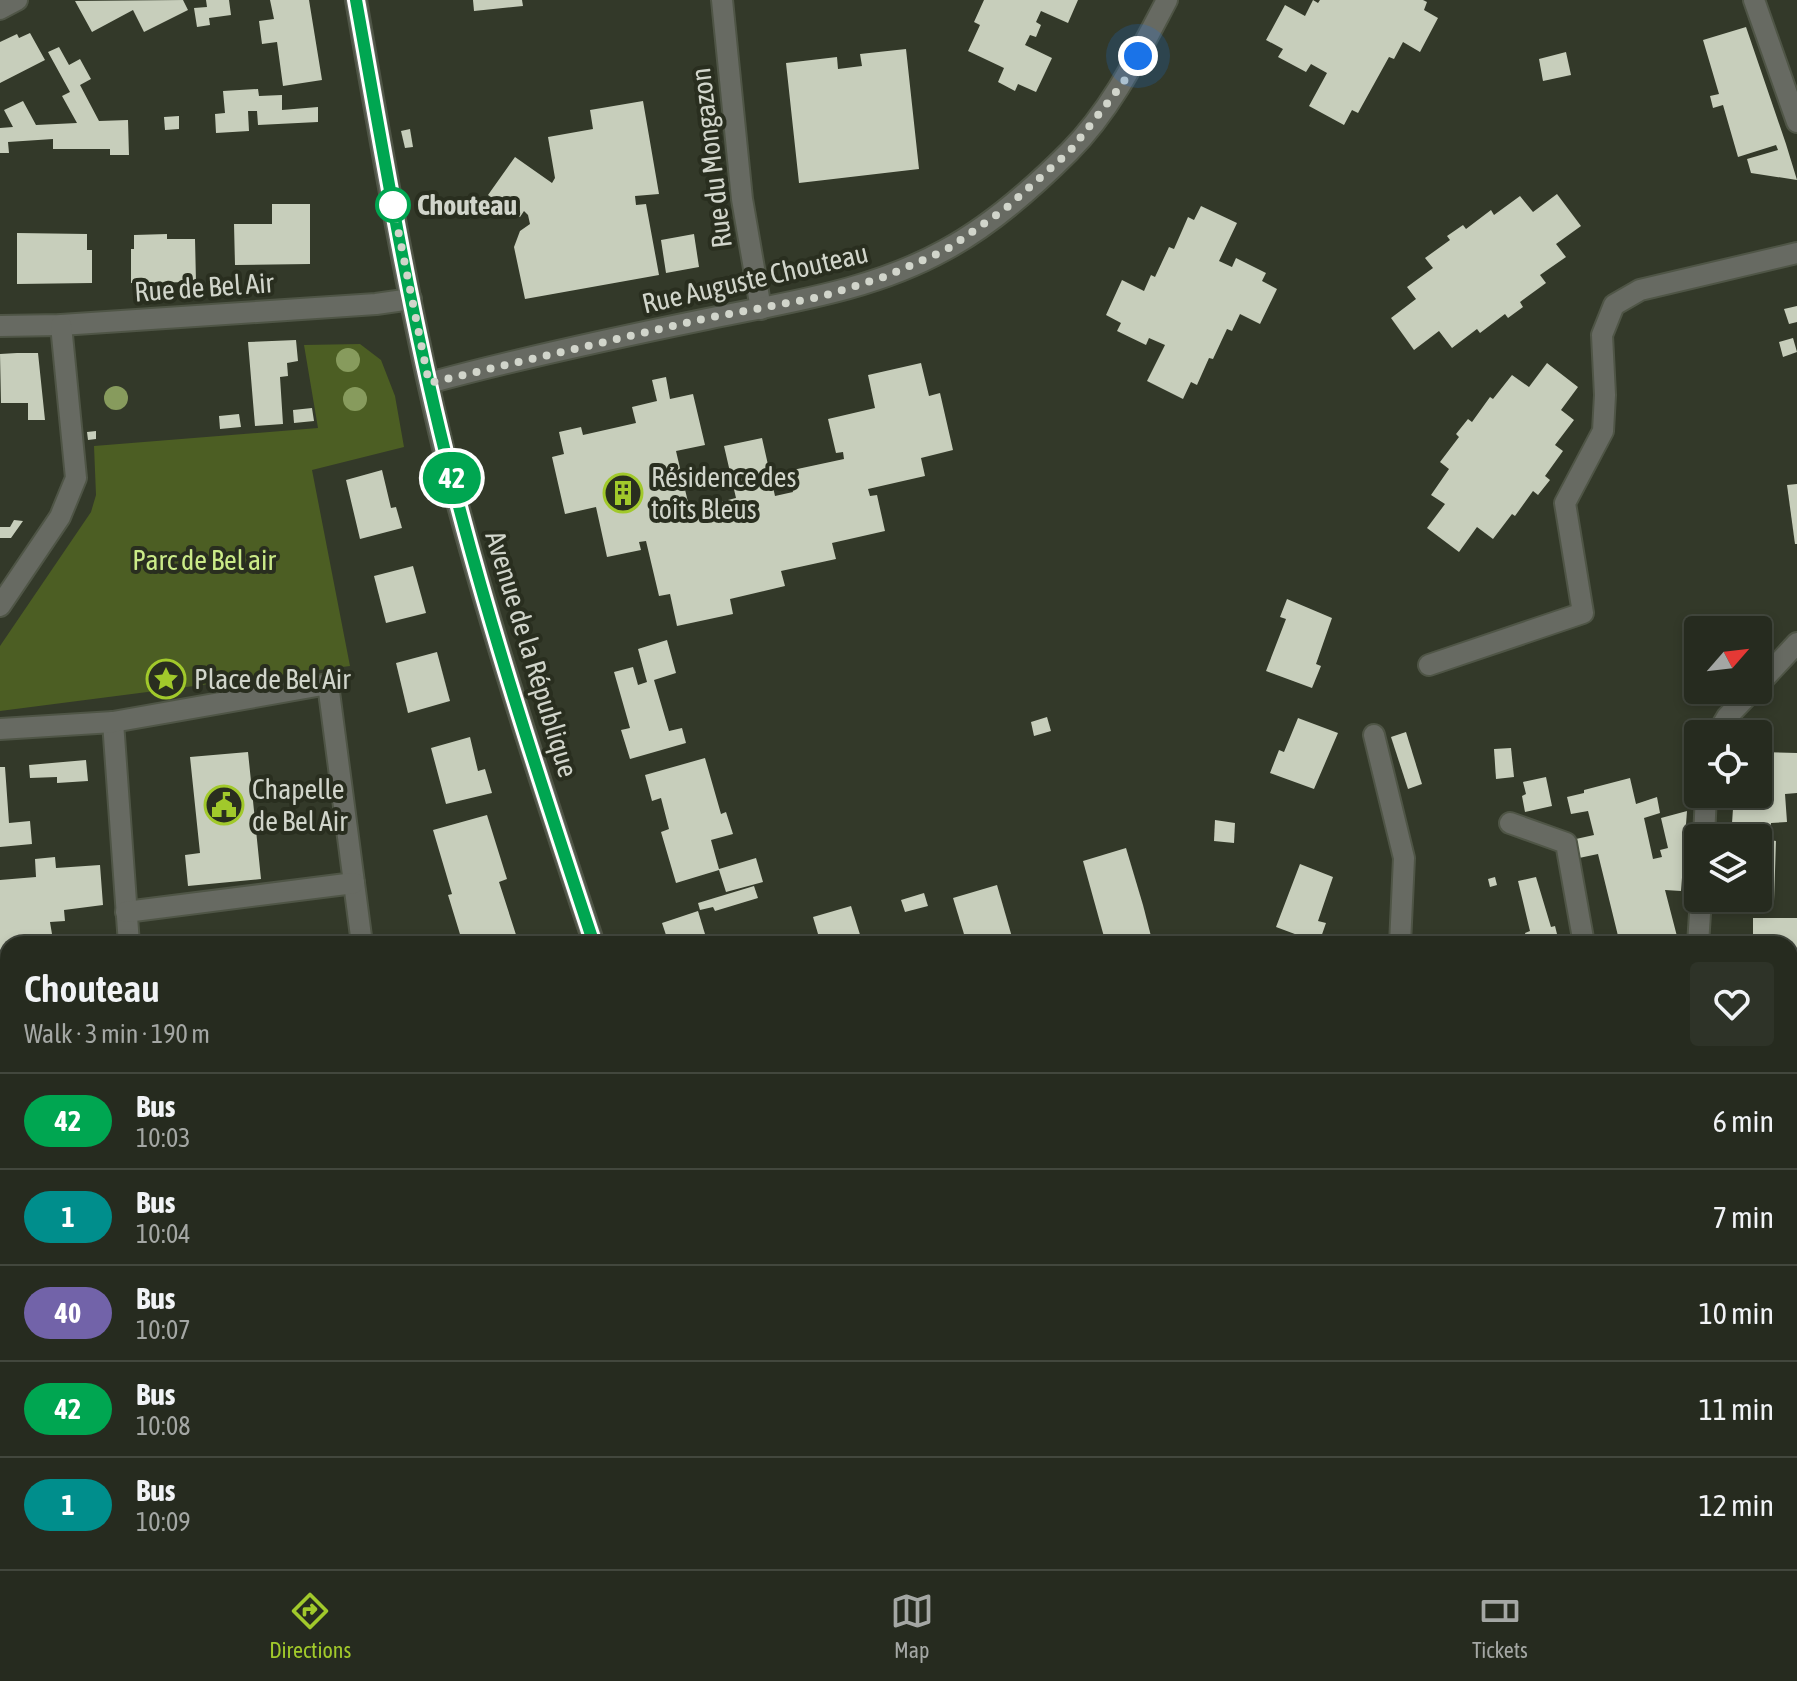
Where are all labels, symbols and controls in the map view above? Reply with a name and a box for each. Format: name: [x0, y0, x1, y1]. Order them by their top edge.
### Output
your location: [1118, 36, 1158, 76]
street label: Rue du Mongazon: [684, 66, 738, 250]
marker: Chouteau: [376, 188, 410, 222]
place label: Chouteau: [417, 189, 517, 221]
street label: Rue Auguste Chouteau: [639, 236, 871, 320]
street label: Rue de Bel Air: [133, 266, 275, 308]
line badge: 42: [416, 452, 488, 504]
place label: Résidence des toits Bleus: [651, 461, 796, 525]
text: 42: [439, 462, 465, 494]
building icon: Résidence des toits Bleus: [602, 472, 644, 514]
street label: Avenue de la République: [479, 527, 585, 781]
park label: Parc de Bel air: [132, 544, 276, 576]
north arrow: [1684, 616, 1772, 704]
map controls: [1684, 616, 1772, 912]
place icon: Place de Bel Air: [145, 658, 187, 700]
place label: Place de Bel Air: [194, 663, 351, 695]
button: locate: [1684, 720, 1772, 808]
place label: Chapelle de Bel Air: [252, 773, 348, 837]
public building icon: Chapelle de Bel Air: [203, 784, 245, 826]
button: layers: [1684, 824, 1772, 912]
button: heart: [1690, 962, 1774, 1046]
text: Chouteau: [24, 967, 160, 1010]
text: Walk · 3 min · 190 m: [24, 1019, 210, 1049]
text: Bus: [136, 1089, 175, 1123]
text: 6 min: [1713, 1104, 1774, 1138]
text: 42: [55, 1105, 81, 1137]
text: 10:03: [136, 1123, 191, 1153]
text: Bus: [136, 1185, 175, 1219]
text: 7 min: [1713, 1200, 1774, 1234]
text: 1: [61, 1201, 75, 1233]
text: 10:04: [136, 1219, 191, 1249]
text: Bus: [136, 1281, 175, 1315]
text: 10 min: [1699, 1296, 1774, 1330]
text: 40: [55, 1297, 81, 1329]
text: 10:07: [136, 1315, 191, 1345]
text: Bus: [136, 1377, 175, 1411]
text: 11 min: [1699, 1392, 1774, 1426]
text: 42: [55, 1393, 81, 1425]
text: 10:08: [136, 1411, 191, 1441]
text: Bus: [136, 1473, 175, 1507]
text: 12 min: [1699, 1488, 1774, 1522]
text: 1: [61, 1489, 75, 1521]
text: 10:09: [136, 1507, 191, 1537]
tab: Directions: [269, 1589, 351, 1663]
tab: Map: [890, 1589, 934, 1663]
tab: Tickets: [1472, 1589, 1528, 1663]

